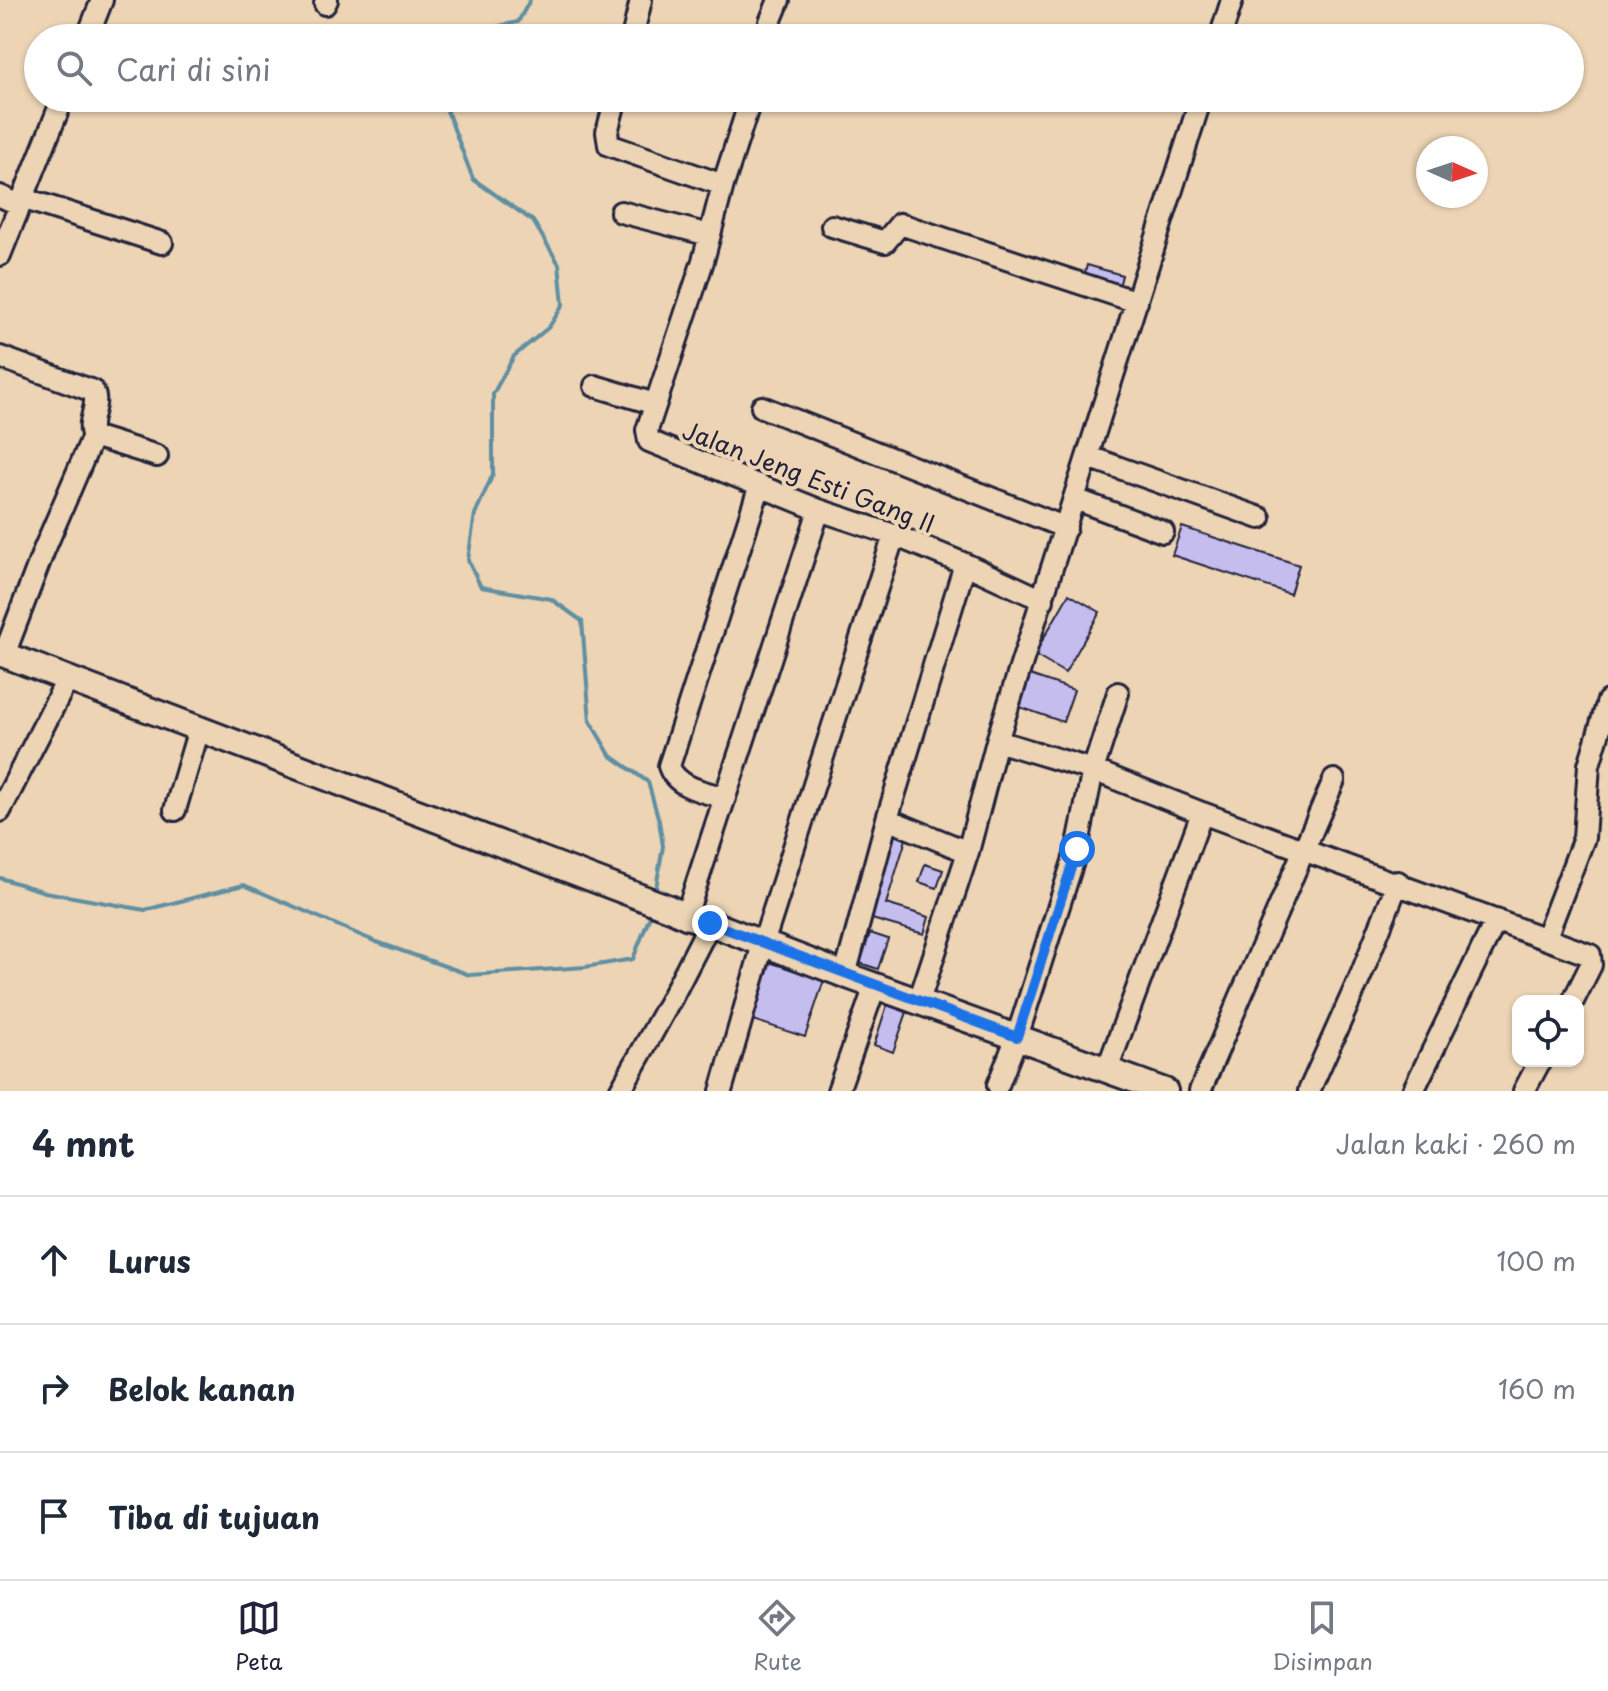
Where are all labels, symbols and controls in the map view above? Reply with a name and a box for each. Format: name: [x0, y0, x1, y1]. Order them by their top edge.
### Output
search box: [24, 24, 1584, 112]
icon: search: [52, 46, 96, 90]
text: Cari di sini: [116, 46, 271, 91]
north arrow: [1416, 136, 1488, 208]
street label: Jalan Jeng Esti Gang II: [678, 411, 940, 541]
route start: [1059, 831, 1095, 867]
route end: [692, 905, 728, 941]
map controls: [1512, 995, 1584, 1067]
button: locate: [1512, 995, 1584, 1067]
text: 4 mnt: [32, 1117, 135, 1169]
text: Jalan kaki · 260 m: [1336, 1124, 1576, 1163]
icon: ahead: [32, 1238, 76, 1282]
text: Lurus: [108, 1238, 191, 1283]
text: 100 m: [1496, 1241, 1576, 1280]
icon: right: [32, 1366, 76, 1410]
text: Belok kanan: [108, 1366, 295, 1411]
text: 160 m: [1498, 1369, 1576, 1408]
icon: arrive: [32, 1494, 76, 1538]
text: Tiba di tujuan: [108, 1494, 320, 1539]
tab: Peta: [235, 1596, 283, 1677]
tab: Rute: [753, 1596, 802, 1677]
tab: Disimpan: [1272, 1596, 1373, 1677]

